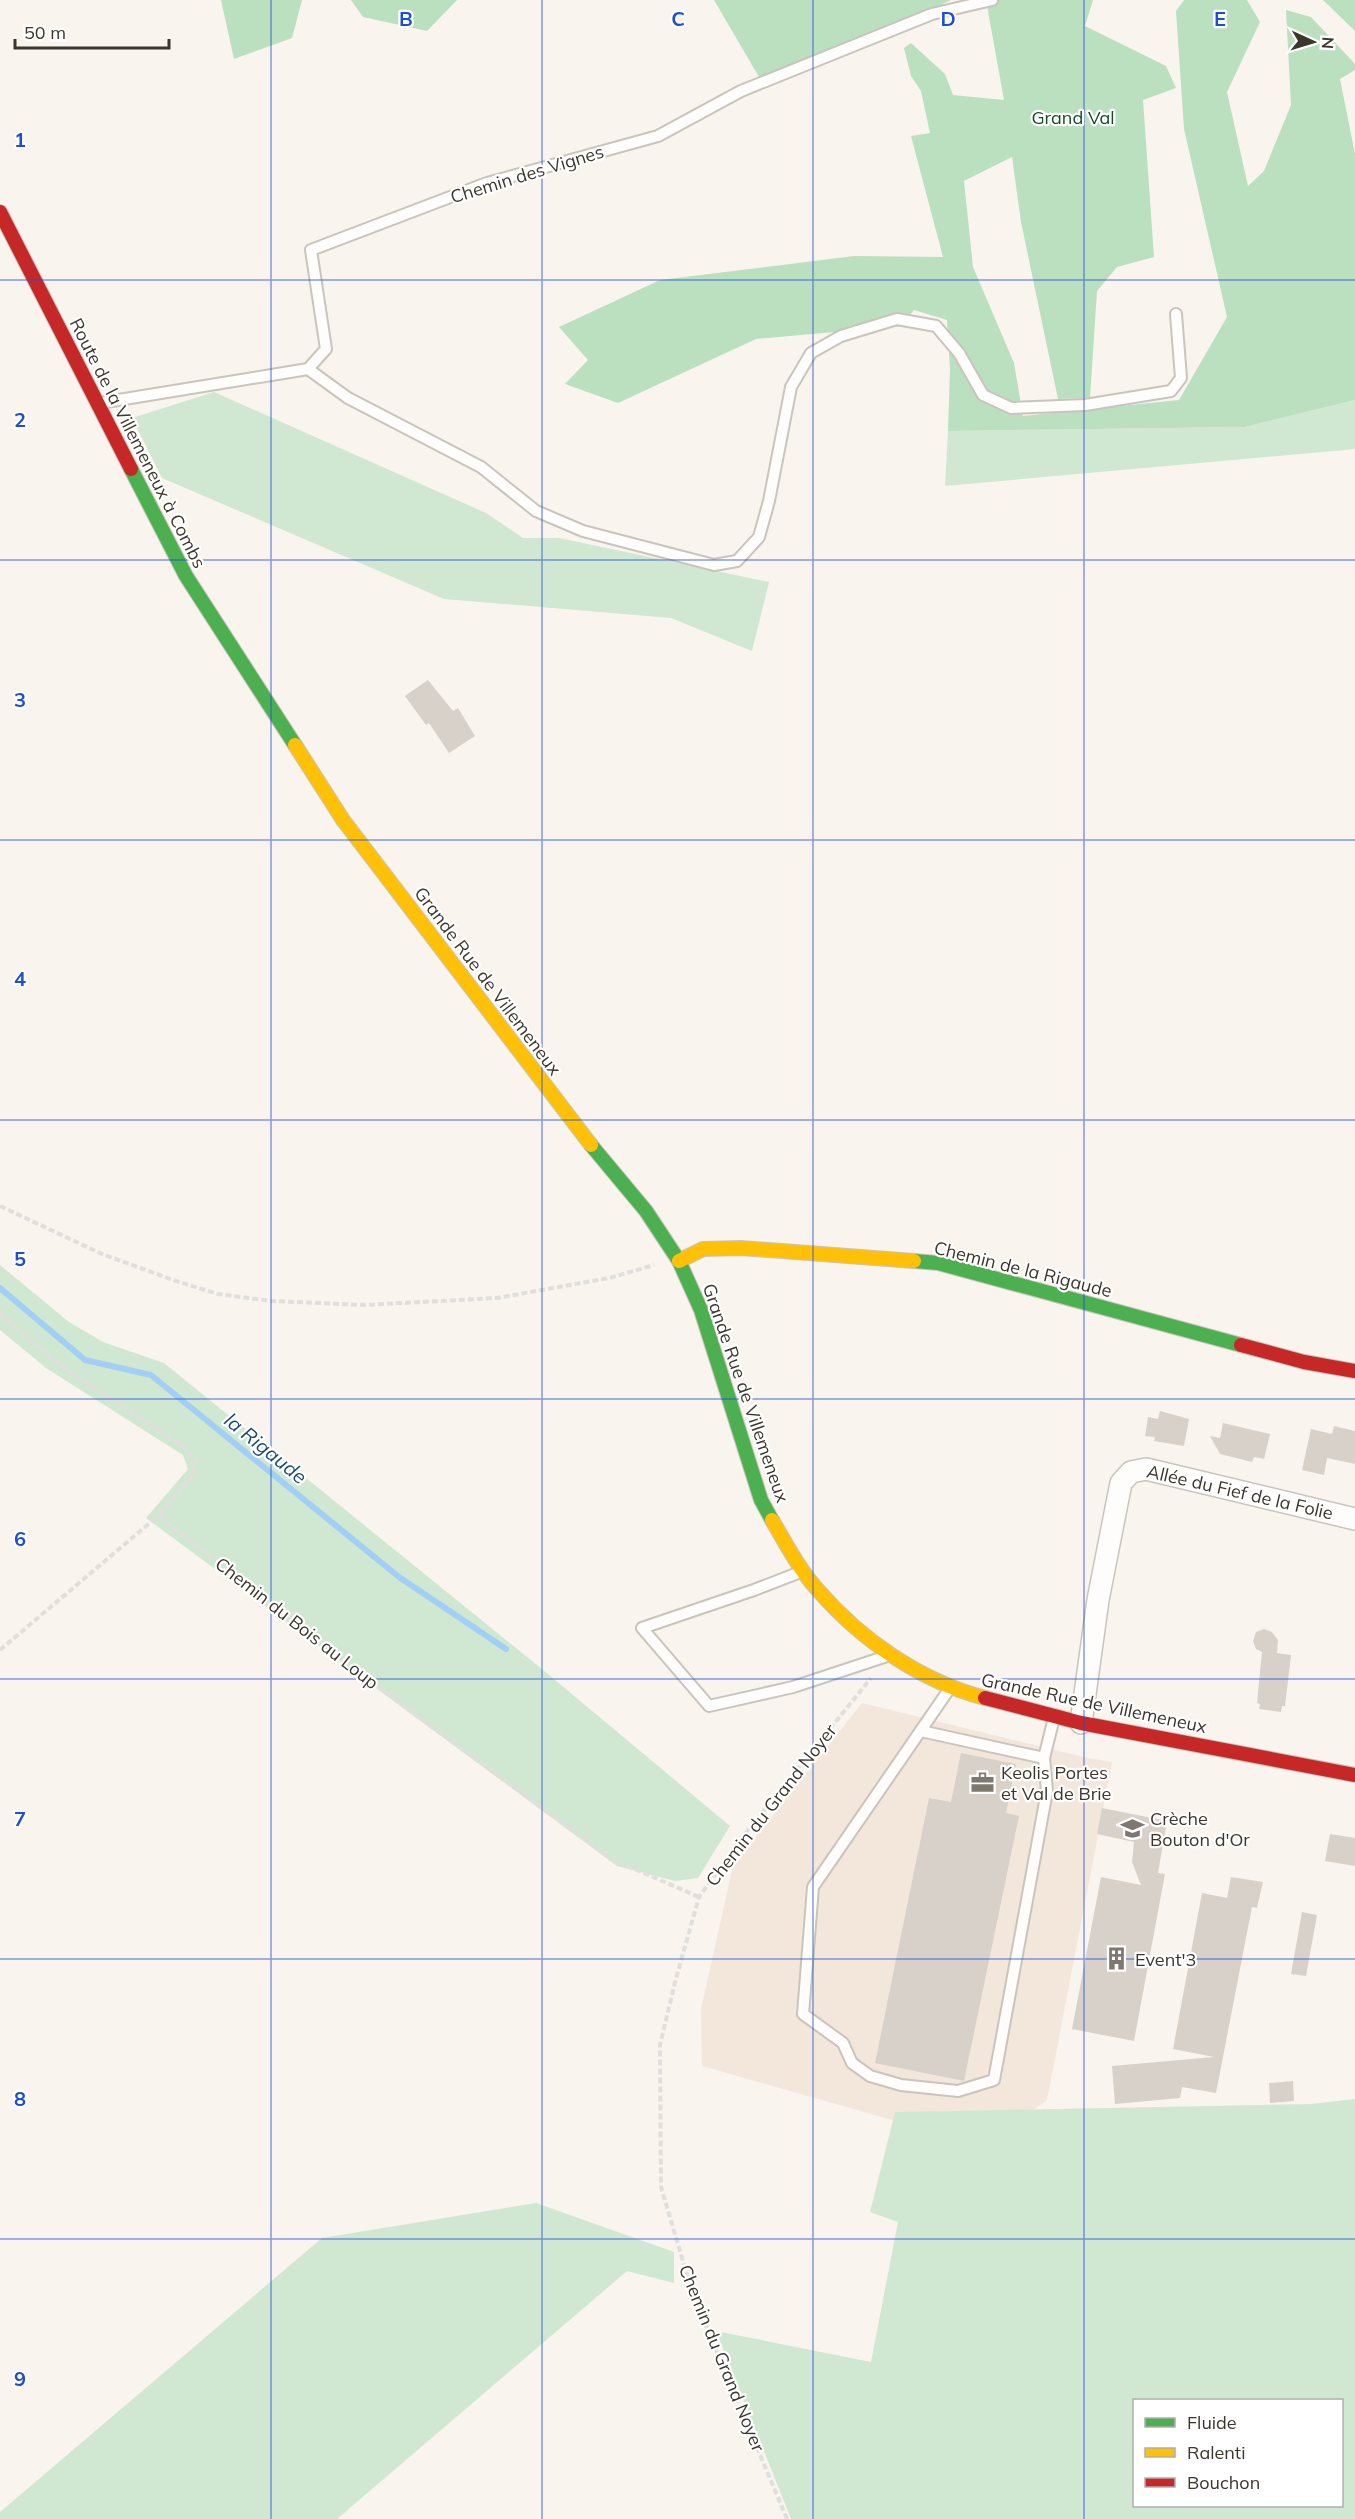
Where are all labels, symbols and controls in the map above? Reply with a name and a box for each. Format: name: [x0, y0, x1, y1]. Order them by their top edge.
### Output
text: B: [399, 6, 413, 31]
text: C: [671, 6, 685, 31]
text: D: [940, 6, 956, 31]
text: E: [1214, 6, 1226, 31]
scale bar: [15, 12, 170, 50]
north arrow: [1283, 12, 1343, 72]
text: 50 m: [24, 21, 66, 44]
text: N: [1318, 36, 1338, 50]
park label: Grand Val: [1031, 106, 1115, 129]
text: 1: [14, 127, 26, 152]
street label: Chemin des Vignes: [448, 140, 607, 208]
street label: Route de la Villemeneux à Combs: [65, 314, 211, 572]
text: 2: [14, 407, 26, 432]
text: 3: [14, 687, 26, 712]
street label: Grande Rue de Villemeneux: [410, 882, 567, 1080]
text: 4: [14, 966, 26, 991]
street label: Chemin de la Rigaude: [932, 1236, 1114, 1302]
text: 5: [14, 1246, 26, 1271]
street label: Grande Rue de Villemeneux: [698, 1281, 794, 1506]
water label: la Rigaude: [220, 1407, 312, 1489]
street label: Allée du Fief de la Folie: [1145, 1459, 1335, 1525]
text: 6: [14, 1526, 26, 1551]
street label: Chemin du Bois au Loup: [211, 1552, 383, 1694]
street label: Grande Rue de Villemeneux: [979, 1668, 1209, 1738]
street label: Chemin du Grand Noyer: [700, 1719, 842, 1891]
place label: Keolis Portes et Val de Brie: [1001, 1761, 1111, 1805]
office icon: Keolis Portes et Val de Brie: [970, 1769, 996, 1795]
text: 7: [14, 1806, 26, 1831]
place label: Crèche Bouton d'Or: [1150, 1807, 1250, 1851]
school or university icon: Crèche Bouton d'Or: [1119, 1815, 1145, 1841]
building icon: Event'3: [1104, 1946, 1130, 1972]
place label: Event'3: [1135, 1948, 1196, 1971]
text: 8: [14, 2086, 26, 2111]
street label: Chemin du Grand Noyer: [674, 2261, 770, 2455]
text: 9: [14, 2366, 26, 2391]
legend: [1133, 2399, 1343, 2507]
text: Fluide: [1187, 2411, 1237, 2434]
text: Ralenti: [1187, 2441, 1245, 2464]
text: Bouchon: [1187, 2471, 1260, 2494]

